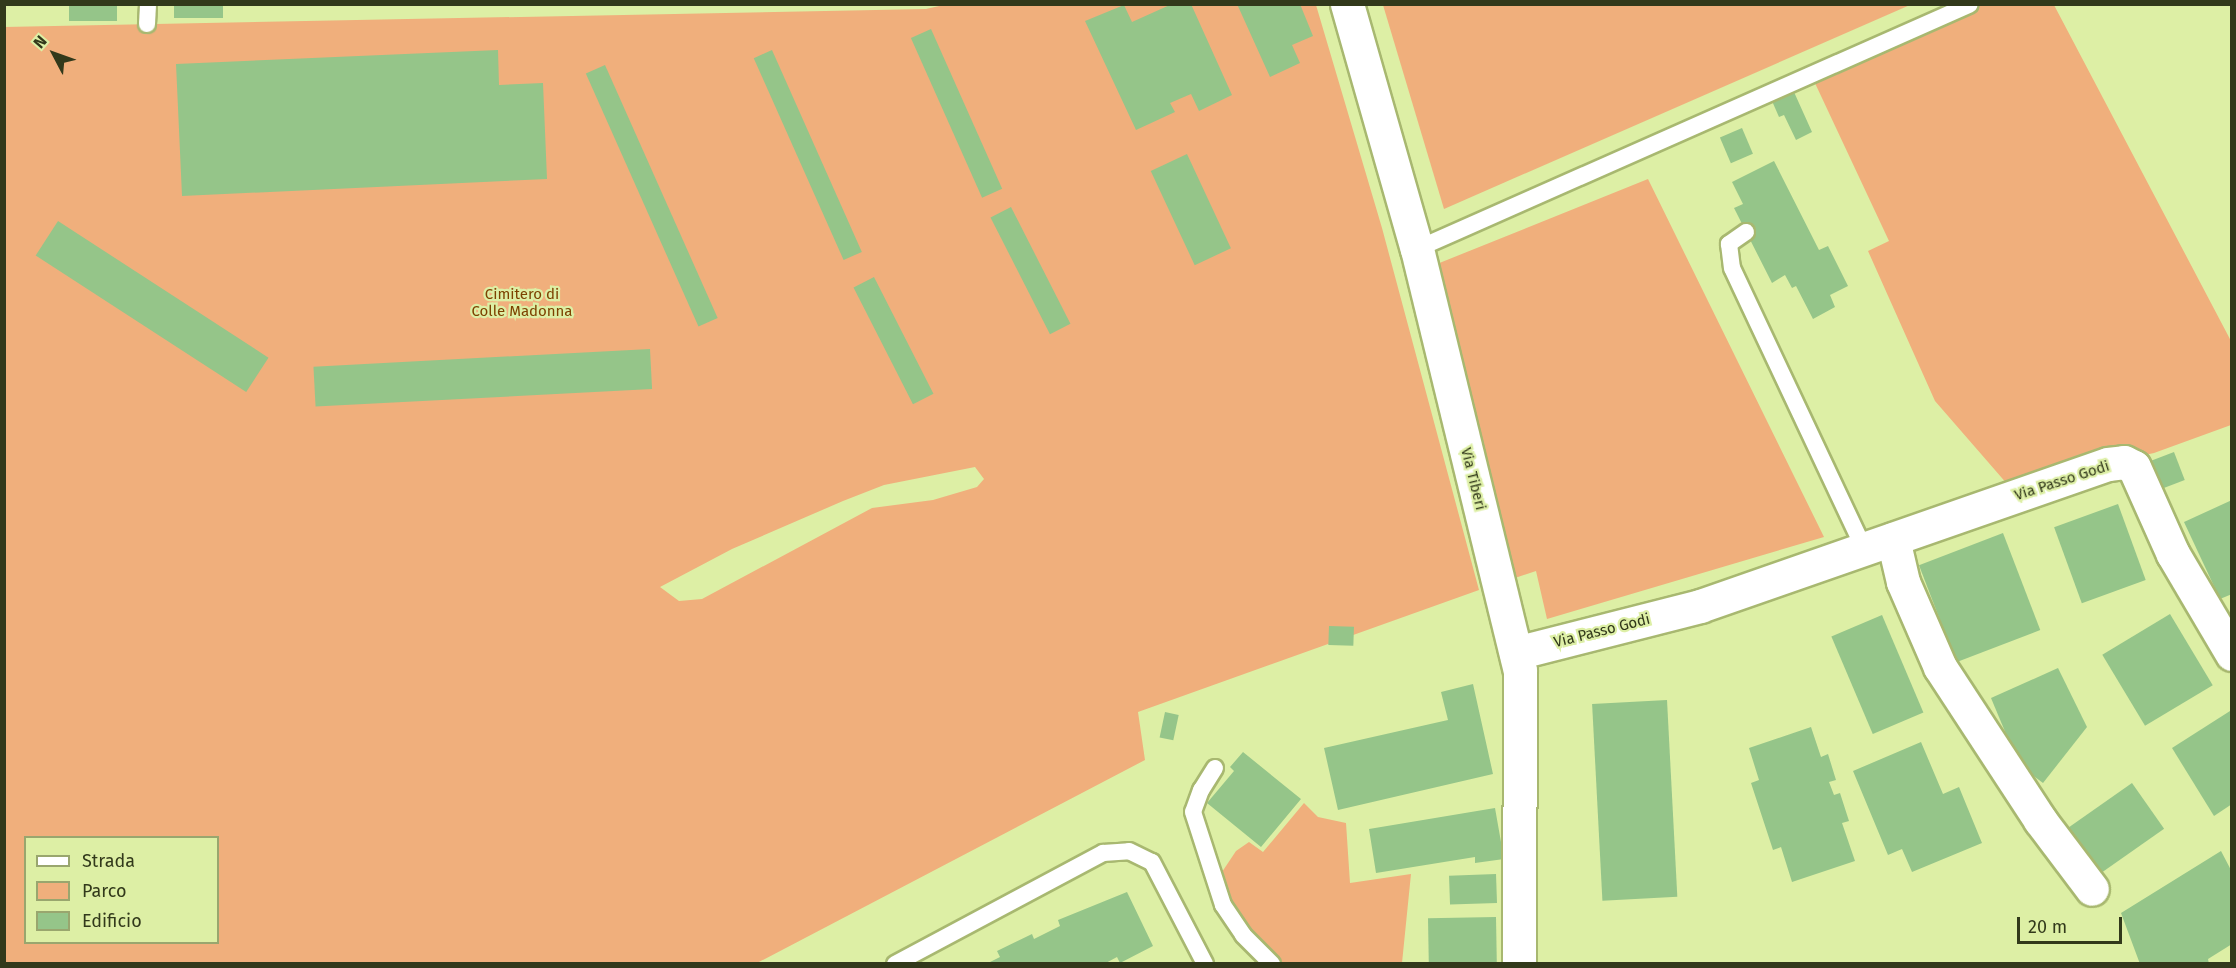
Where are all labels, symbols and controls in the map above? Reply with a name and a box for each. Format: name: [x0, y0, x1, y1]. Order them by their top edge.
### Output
north arrow: [24, 24, 84, 84]
text: N: [29, 32, 51, 52]
park label: Cimitero di Colle Madonna: [471, 285, 573, 320]
street label: Via Tiberi: [1457, 446, 1489, 512]
street label: Via Passo Godi: [2012, 457, 2112, 505]
street label: Via Passo Godi: [1552, 610, 1652, 652]
legend: [24, 836, 219, 944]
text: Strada: [82, 850, 135, 872]
text: Parco: [82, 880, 126, 902]
scale bar: [2020, 905, 2125, 943]
text: Edificio: [82, 910, 142, 932]
text: 20 m: [2028, 916, 2067, 938]

